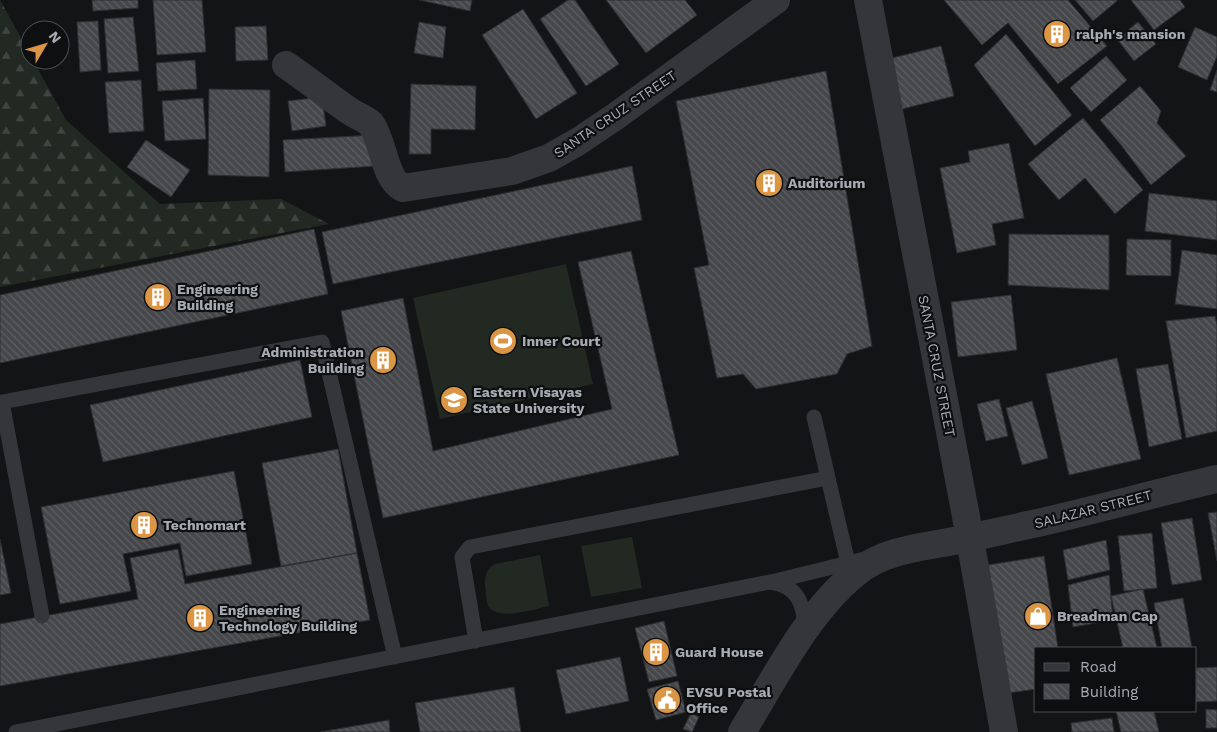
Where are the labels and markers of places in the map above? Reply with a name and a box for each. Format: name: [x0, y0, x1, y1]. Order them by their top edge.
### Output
building icon: ralph's mansion: [1042, 19, 1072, 49]
place label: ralph's mansion: [1076, 26, 1185, 42]
building icon: Auditorium: [754, 168, 784, 198]
place label: Auditorium: [788, 175, 865, 191]
place label: Engineering Building: [177, 281, 258, 313]
building icon: Engineering Building: [143, 282, 173, 312]
sports icon: Inner Court: [488, 326, 518, 356]
place label: Inner Court: [522, 333, 600, 349]
place label: Administration Building: [261, 344, 364, 376]
building icon: Administration Building: [368, 345, 398, 375]
place label: Eastern Visayas State University: [473, 384, 584, 416]
school or university icon: Eastern Visayas State University: [439, 385, 469, 415]
building icon: Technomart: [129, 510, 159, 540]
place label: Technomart: [163, 517, 246, 533]
shop icon: Breadman Cap: [1023, 601, 1053, 631]
place label: Engineering Technology Building: [219, 602, 357, 634]
building icon: Engineering Technology Building: [185, 603, 215, 633]
place label: Breadman Cap: [1057, 608, 1158, 624]
building icon: Guard House: [641, 637, 671, 667]
place label: Guard House: [675, 644, 764, 660]
place label: EVSU Postal Office: [686, 684, 772, 716]
public building icon: EVSU Postal Office: [652, 685, 682, 715]

